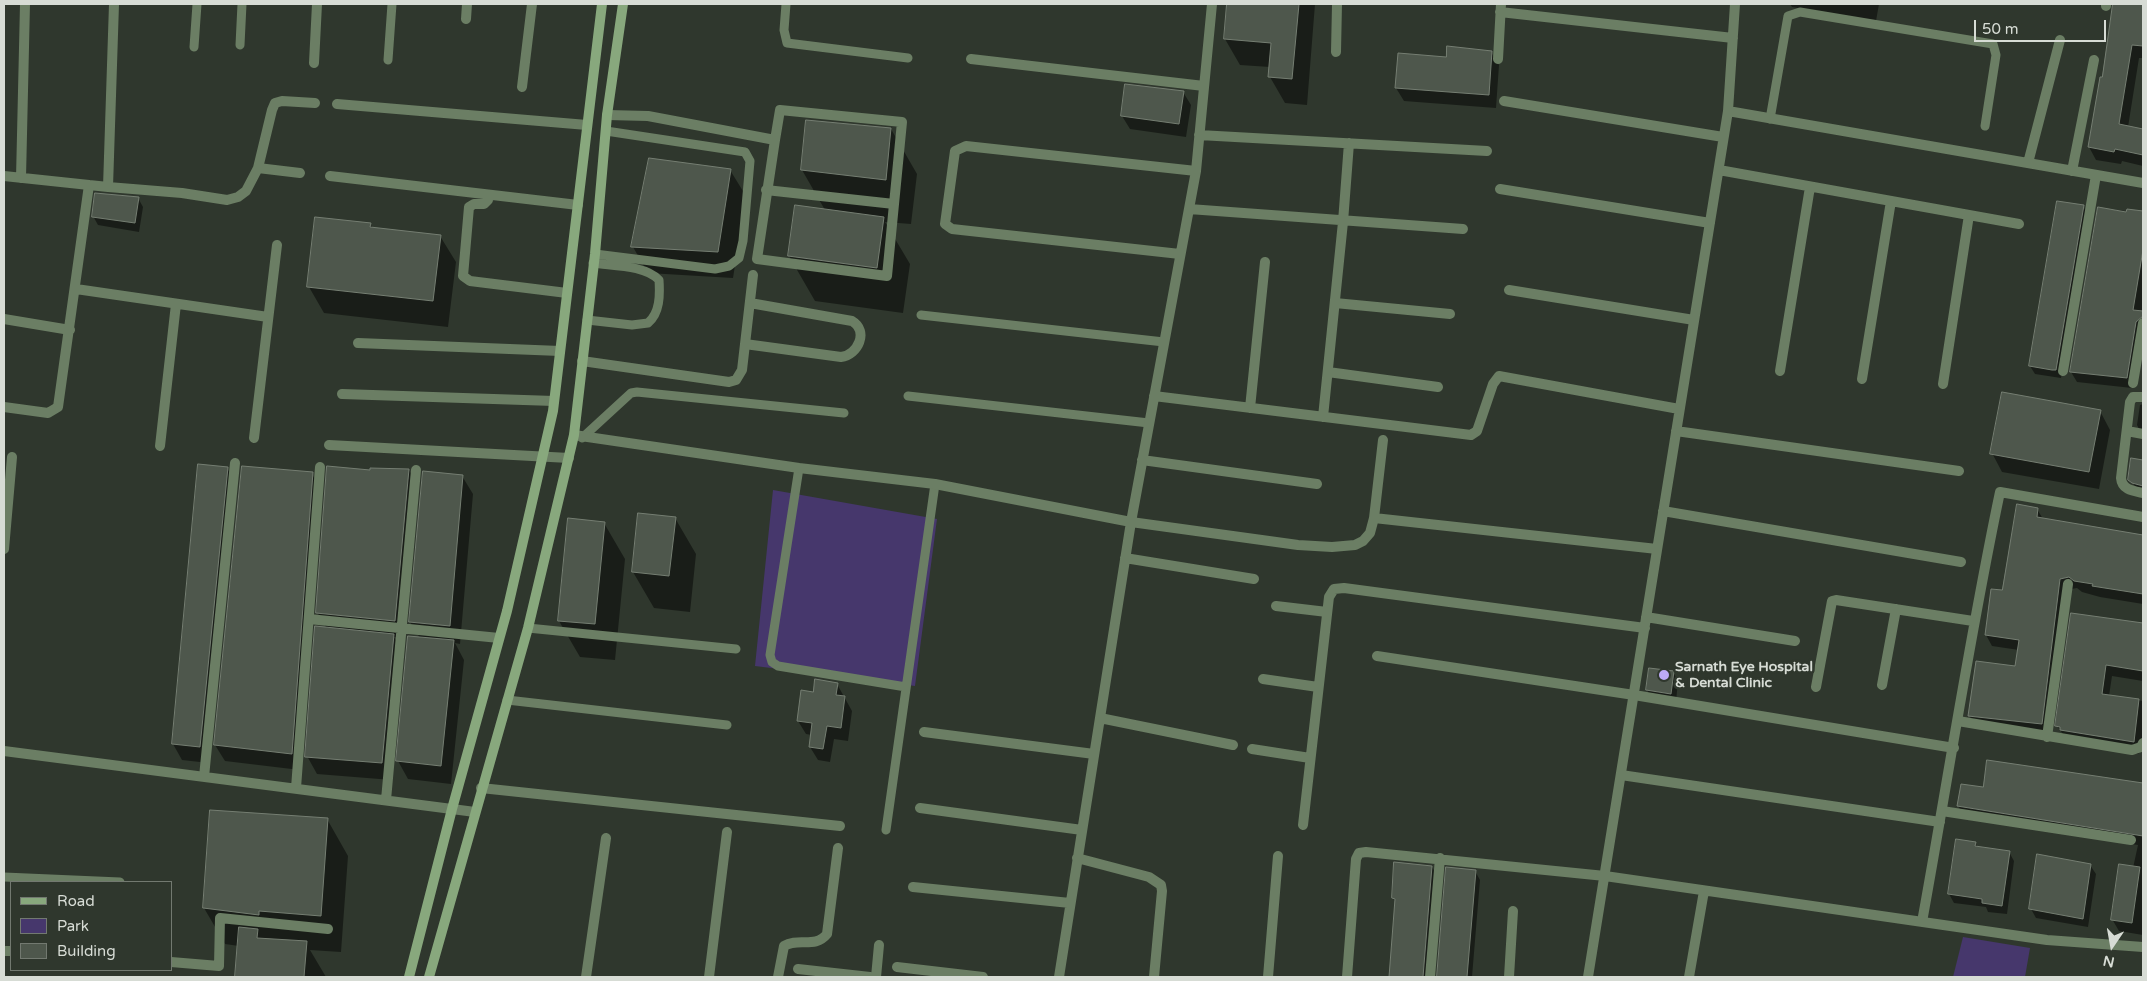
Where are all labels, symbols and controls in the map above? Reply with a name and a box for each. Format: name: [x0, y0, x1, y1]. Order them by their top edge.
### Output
scale bar: [1977, 10, 2110, 42]
text: 50 m: [1982, 20, 2019, 38]
place label: Sarnath Eye Hospital & Dental Clinic: [1675, 659, 1813, 692]
marker: Sarnath Eye Hospital & Dental Clinic: [1657, 668, 1671, 682]
legend: [10, 881, 172, 971]
text: Road: [57, 892, 95, 910]
text: Park: [57, 917, 89, 935]
north arrow: [2087, 921, 2137, 971]
text: Building: [57, 942, 116, 960]
text: N: [2102, 952, 2116, 971]

